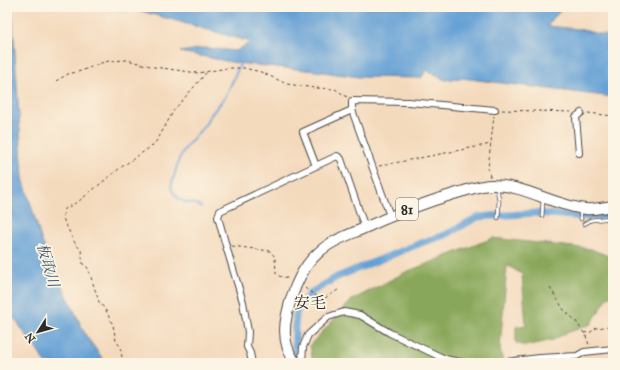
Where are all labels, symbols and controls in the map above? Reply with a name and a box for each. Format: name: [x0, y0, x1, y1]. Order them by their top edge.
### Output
road number: 81: [396, 198, 418, 220]
water label: 板取川: [33, 241, 63, 291]
district label: 安毛: [294, 293, 326, 312]
north arrow: [18, 312, 58, 352]
text: N: [22, 330, 38, 345]

